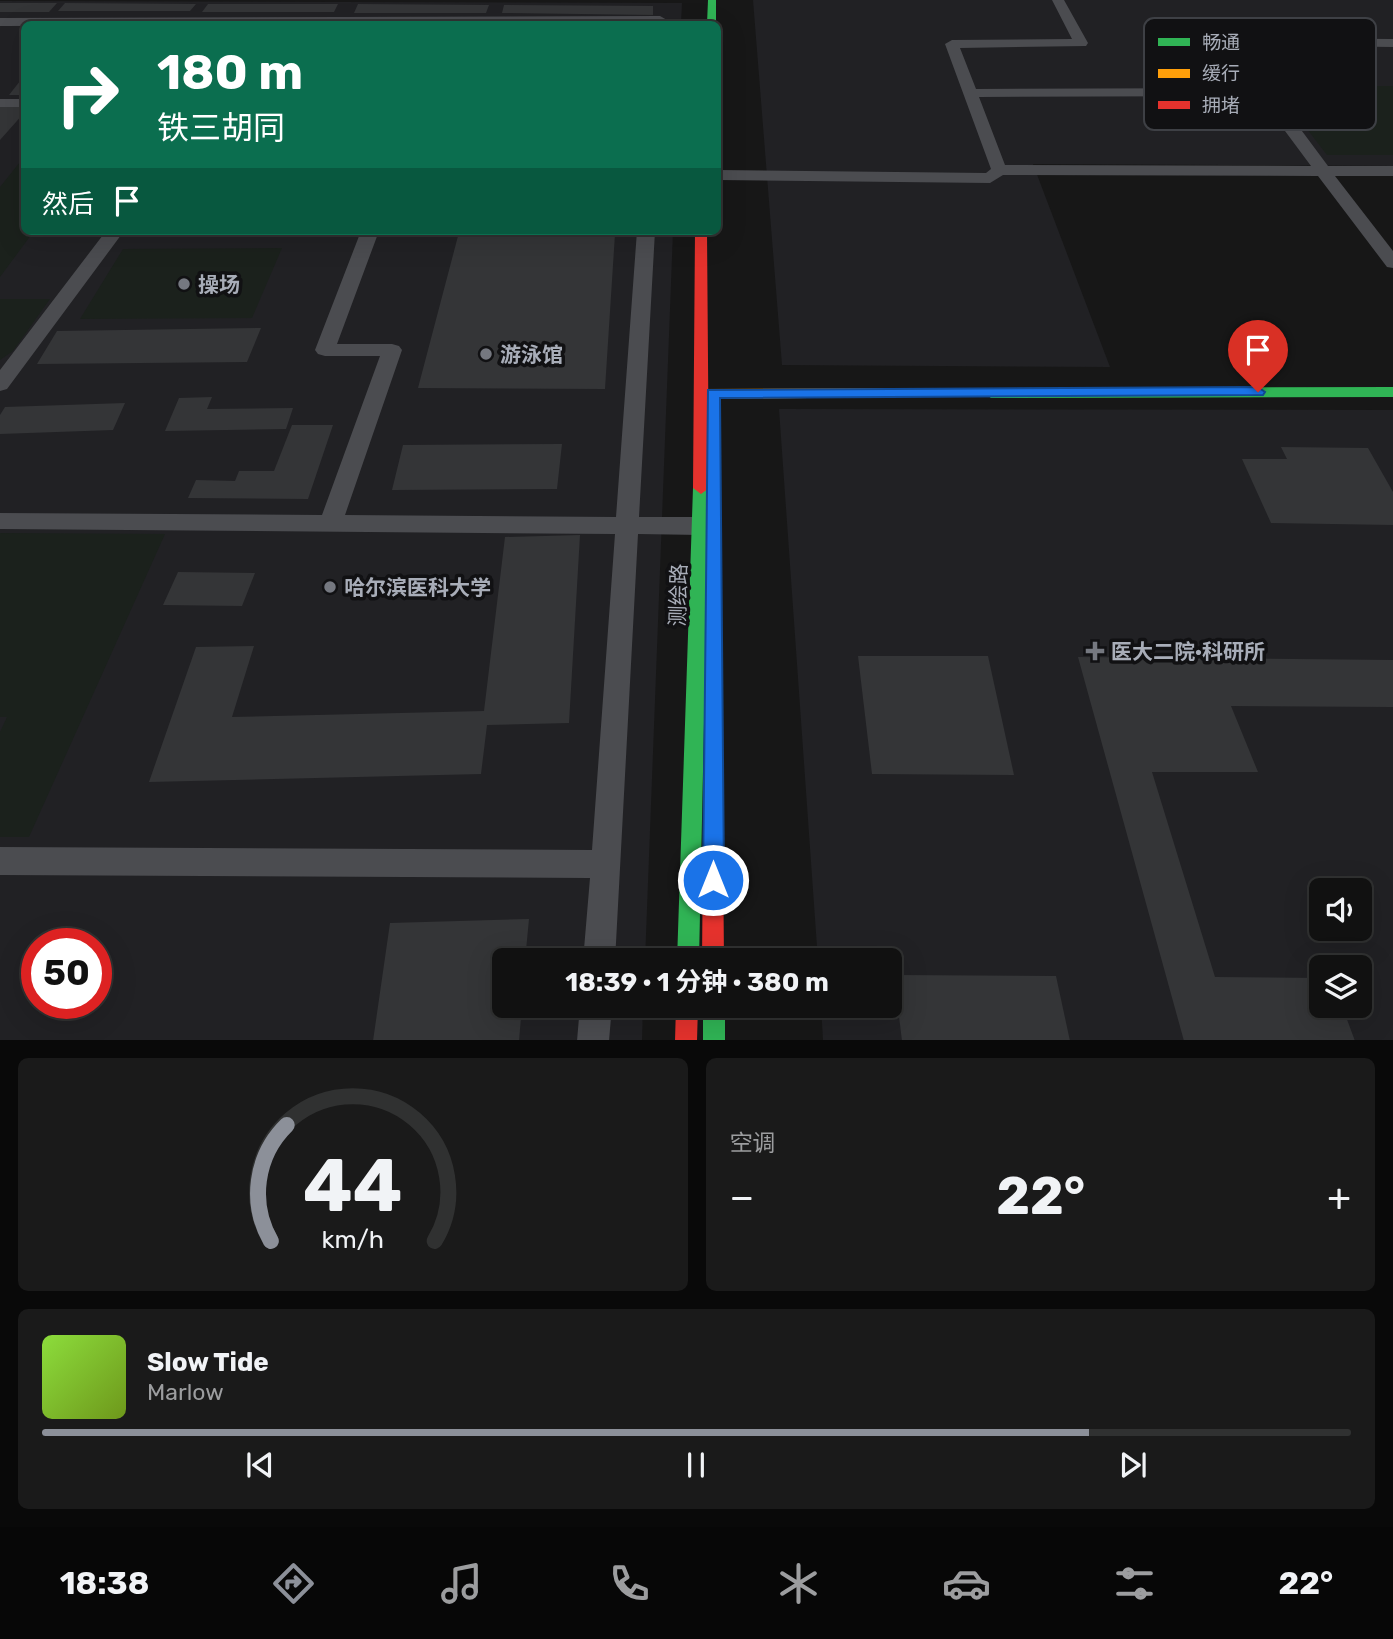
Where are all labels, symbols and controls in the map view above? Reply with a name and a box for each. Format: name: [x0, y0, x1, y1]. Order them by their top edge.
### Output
legend: [1144, 18, 1376, 130]
text: 畅通: [1202, 31, 1240, 54]
text: 180 m: [157, 43, 303, 101]
icon: right: [42, 49, 133, 140]
text: 缓行: [1202, 62, 1240, 85]
text: 拥堵: [1202, 94, 1240, 117]
text: 铁三胡同: [157, 109, 285, 147]
icon: arrive: [108, 182, 146, 220]
text: 然后: [42, 189, 94, 220]
place label: 操场: [198, 272, 240, 297]
marker: 操场: [176, 276, 192, 292]
pin: [1228, 320, 1288, 392]
icon: arrive: [1239, 331, 1277, 369]
place label: 游泳馆: [500, 342, 563, 367]
marker: 游泳馆: [478, 346, 494, 362]
street label: 测绘路: [664, 563, 692, 627]
place label: 哈尔滨医科大学: [344, 575, 491, 600]
marker: 哈尔滨医科大学: [322, 579, 338, 595]
place label: 医大二院·科研所: [1111, 639, 1265, 664]
marker: 医大二院·科研所: [1085, 641, 1105, 661]
position arrow: [676, 843, 750, 917]
map controls: [1309, 878, 1372, 1018]
button: sound: [1309, 878, 1372, 941]
speed limit sign: 50: [21, 928, 112, 1019]
button: layers: [1309, 955, 1372, 1018]
text: 18:39 · 1 分钟 · 380 m: [565, 967, 829, 998]
text: 空调: [730, 1129, 776, 1157]
text: 44: [303, 1143, 402, 1229]
text: 22°: [996, 1165, 1085, 1227]
text: −: [730, 1174, 754, 1220]
text: +: [1327, 1174, 1351, 1220]
text: km/h: [322, 1224, 384, 1253]
text: Slow Tide: [147, 1347, 269, 1378]
text: Marlow: [147, 1378, 224, 1406]
icon: previous: [241, 1446, 279, 1484]
icon: pause: [677, 1446, 715, 1484]
icon: next: [1114, 1446, 1152, 1484]
icon: directions: [269, 1559, 318, 1608]
icon: music: [437, 1559, 486, 1608]
icon: phone: [605, 1559, 654, 1608]
icon: climate: [774, 1559, 823, 1608]
icon: car: [942, 1559, 991, 1608]
icon: filters: [1110, 1559, 1159, 1608]
text: 18:38: [60, 1564, 149, 1602]
text: 22°: [1279, 1564, 1333, 1602]

